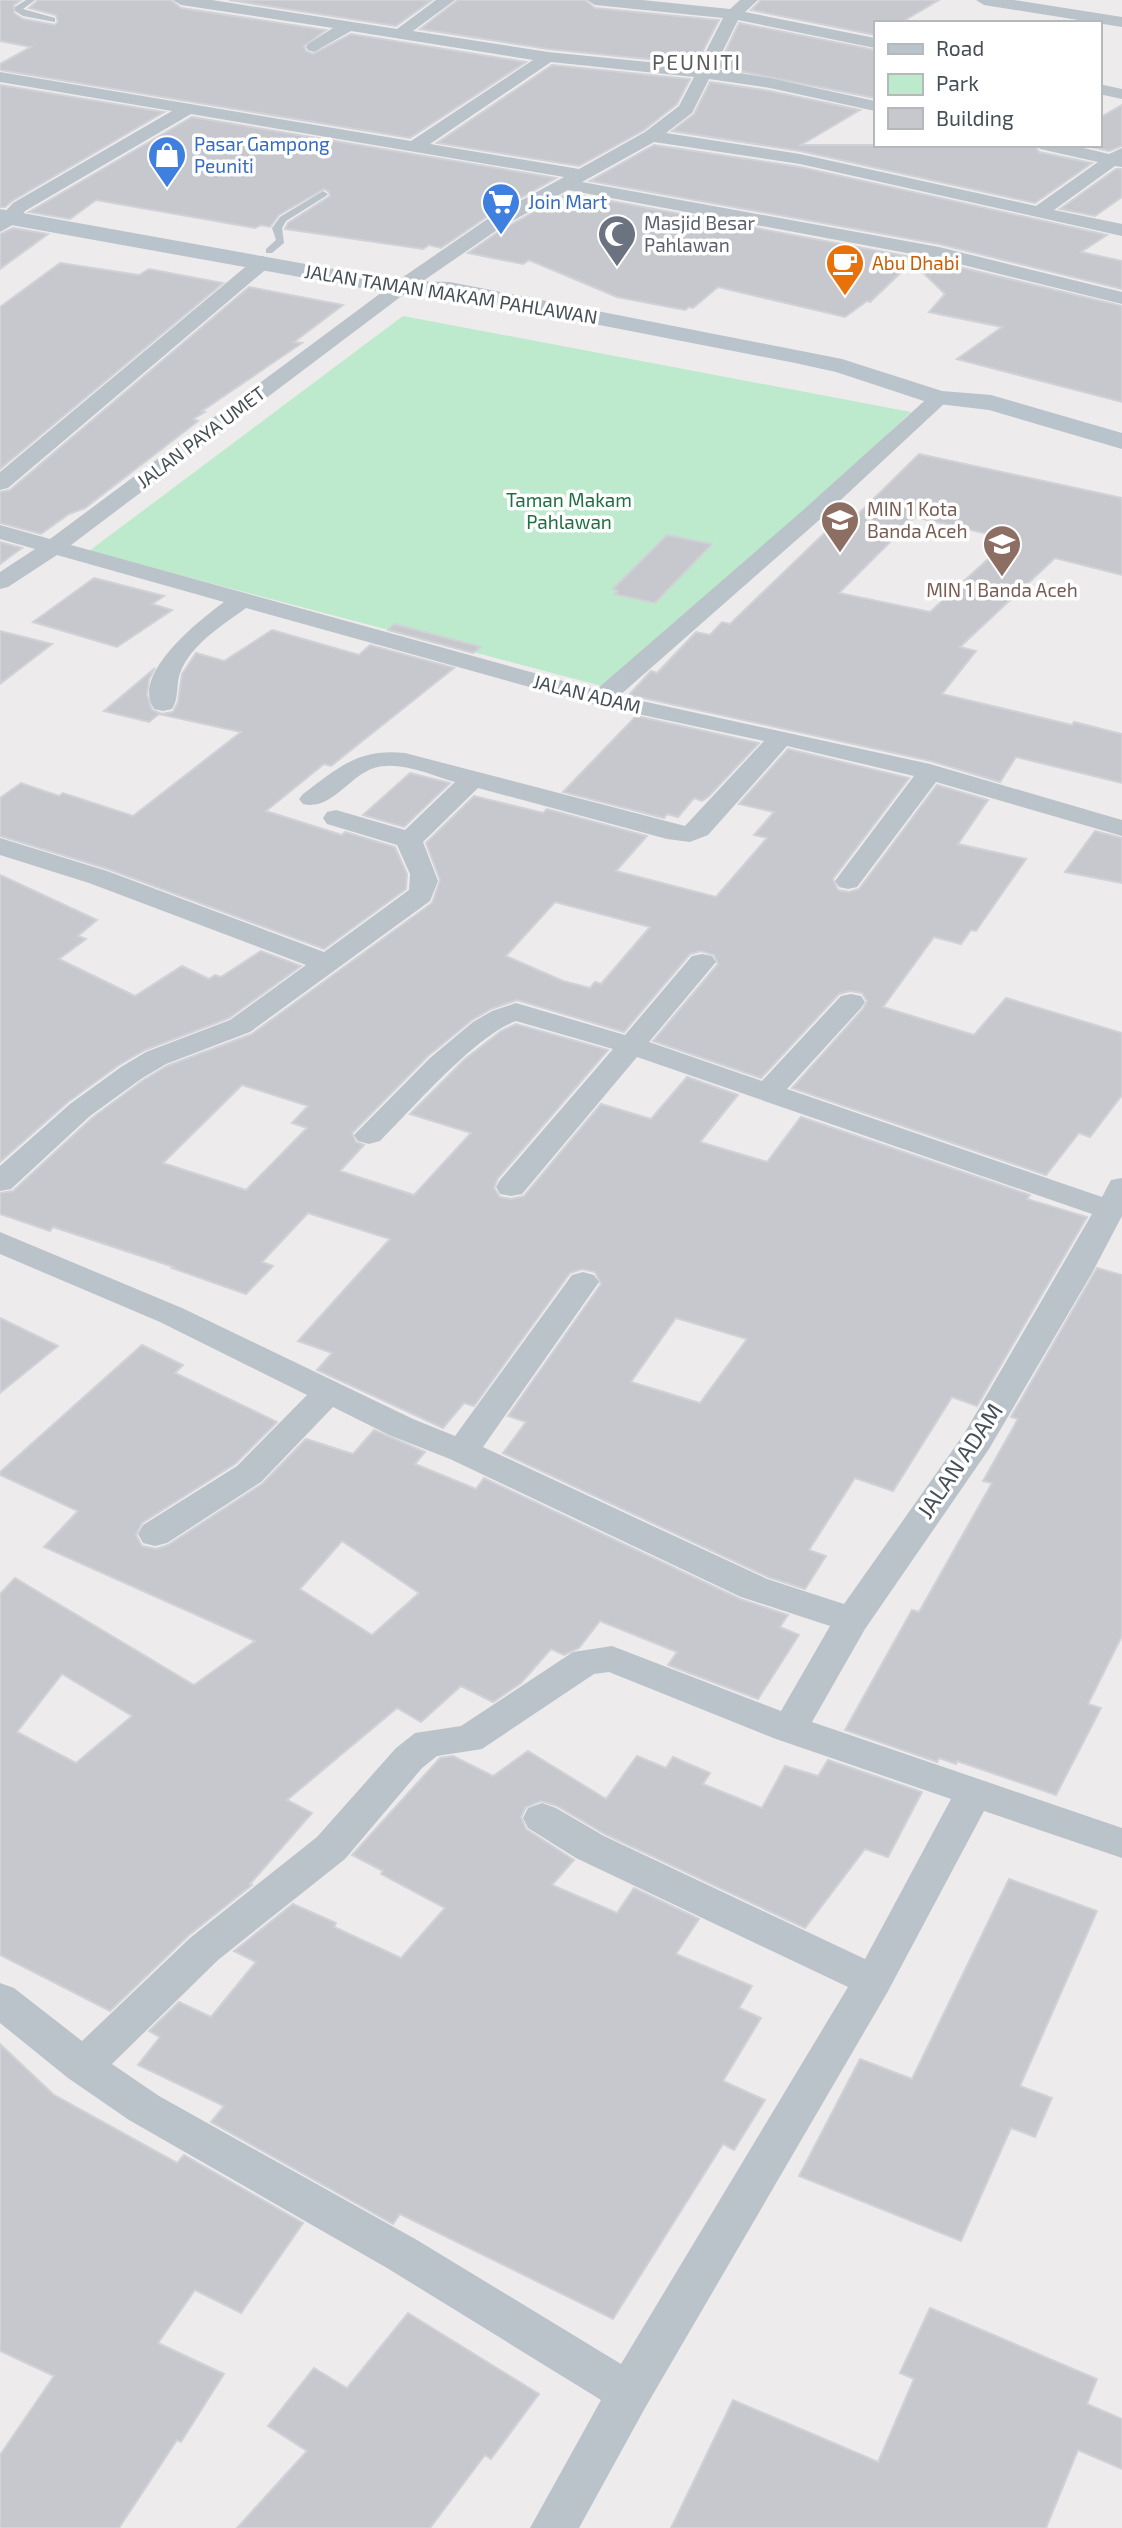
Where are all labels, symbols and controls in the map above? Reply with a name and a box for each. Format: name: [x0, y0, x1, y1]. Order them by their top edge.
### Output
legend: [874, 21, 1101, 147]
text: Road: [936, 35, 984, 60]
district label: PEUNITI: [652, 49, 742, 74]
text: Park: [936, 70, 979, 95]
text: Building: [936, 105, 1014, 130]
place label: Pasar Gampong Peuniti: [194, 132, 330, 177]
shop icon: Pasar Gampong Peuniti: [146, 134, 188, 189]
supermarket icon: Join Mart: [480, 181, 522, 236]
place label: Join Mart: [528, 190, 607, 213]
place label: Masjid Besar Pahlawan: [644, 211, 755, 256]
mosque icon: Masjid Besar Pahlawan: [596, 213, 638, 268]
cafe icon: Abu Dhabi: [824, 242, 866, 297]
place label: Abu Dhabi: [872, 251, 959, 274]
street label: JALAN TAMAN MAKAM PAHLAWAN: [303, 259, 599, 328]
street label: JALAN PAYA UMET: [132, 381, 270, 492]
park label: Taman Makam Pahlawan: [506, 488, 632, 533]
place label: MIN 1 Kota Banda Aceh: [867, 497, 968, 542]
school or university icon: MIN 1 Kota Banda Aceh: [819, 499, 861, 554]
school or university icon: MIN 1 Banda Aceh: [981, 523, 1023, 578]
place label: MIN 1 Banda Aceh: [926, 578, 1078, 601]
street label: JALAN ADAM: [531, 669, 643, 718]
street label: JALAN ADAM: [910, 1397, 1008, 1523]

